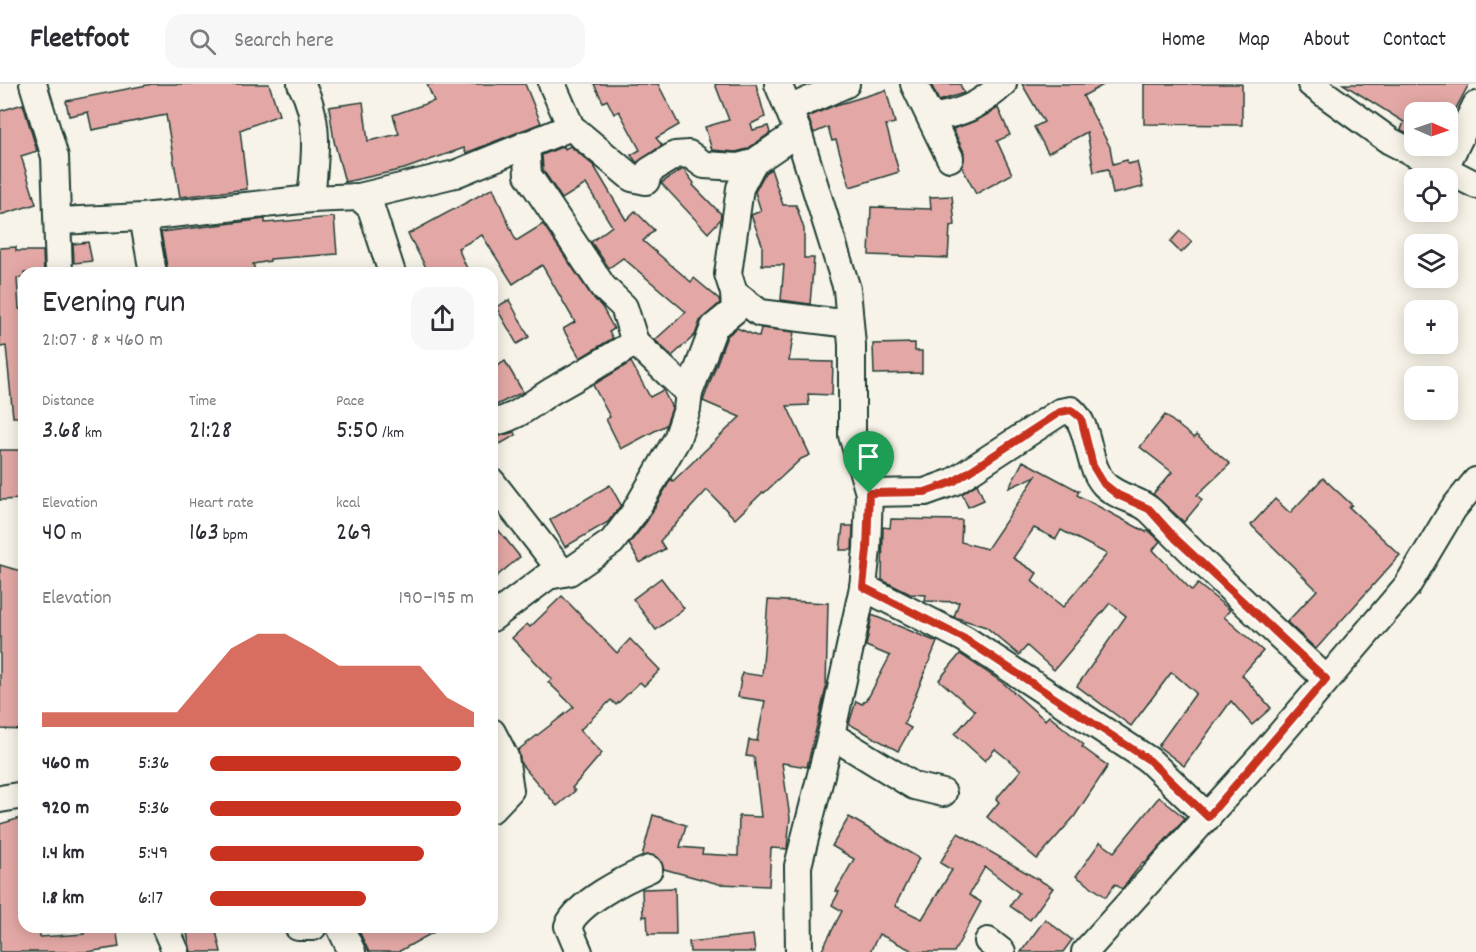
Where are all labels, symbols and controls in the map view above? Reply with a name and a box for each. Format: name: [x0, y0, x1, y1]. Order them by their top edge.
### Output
search box: [165, 14, 585, 68]
text: Fleetfoot: [30, 21, 129, 61]
icon: search: [186, 25, 219, 58]
text: Search here: [234, 26, 334, 57]
text: Home: [1161, 26, 1205, 56]
text: Map: [1238, 26, 1270, 56]
text: About: [1303, 26, 1350, 56]
text: Contact: [1383, 26, 1446, 56]
north arrow: [1404, 102, 1458, 156]
map controls: [1404, 102, 1458, 420]
button: locate: [1404, 168, 1458, 222]
button: layers: [1404, 234, 1458, 288]
text: Evening run: [42, 281, 186, 328]
button: share: [411, 287, 474, 350]
button: +: [1404, 300, 1458, 354]
text: 21:07 · 8 × 460 m: [42, 327, 163, 355]
button: −: [1404, 366, 1458, 420]
text: Distance: [42, 390, 94, 413]
text: Time: [189, 390, 216, 413]
text: Pace: [336, 390, 364, 413]
text: 3.68: [42, 413, 81, 450]
text: 21:28: [189, 413, 232, 450]
text: 5:50: [336, 413, 379, 450]
text: km: [81, 422, 102, 445]
text: /km: [379, 422, 404, 445]
pin: [843, 431, 894, 493]
icon: arrive: [852, 440, 885, 473]
text: Elevation: [42, 492, 98, 515]
text: Heart rate: [189, 492, 254, 515]
text: kcal: [336, 492, 360, 515]
text: 40: [42, 515, 67, 552]
text: 163: [189, 515, 219, 552]
text: 269: [336, 515, 372, 552]
text: m: [67, 524, 82, 547]
text: bpm: [219, 524, 248, 547]
text: Elevation: [42, 585, 112, 613]
text: 190–195 m: [399, 585, 474, 613]
text: 460 m: [42, 750, 89, 778]
text: 5:36: [138, 750, 169, 778]
text: 920 m: [42, 795, 89, 823]
text: 5:36: [138, 795, 169, 823]
text: 1.4 km: [42, 840, 85, 868]
text: 5:49: [138, 840, 168, 868]
text: 1.8 km: [42, 885, 84, 913]
text: 6:17: [138, 885, 163, 913]

